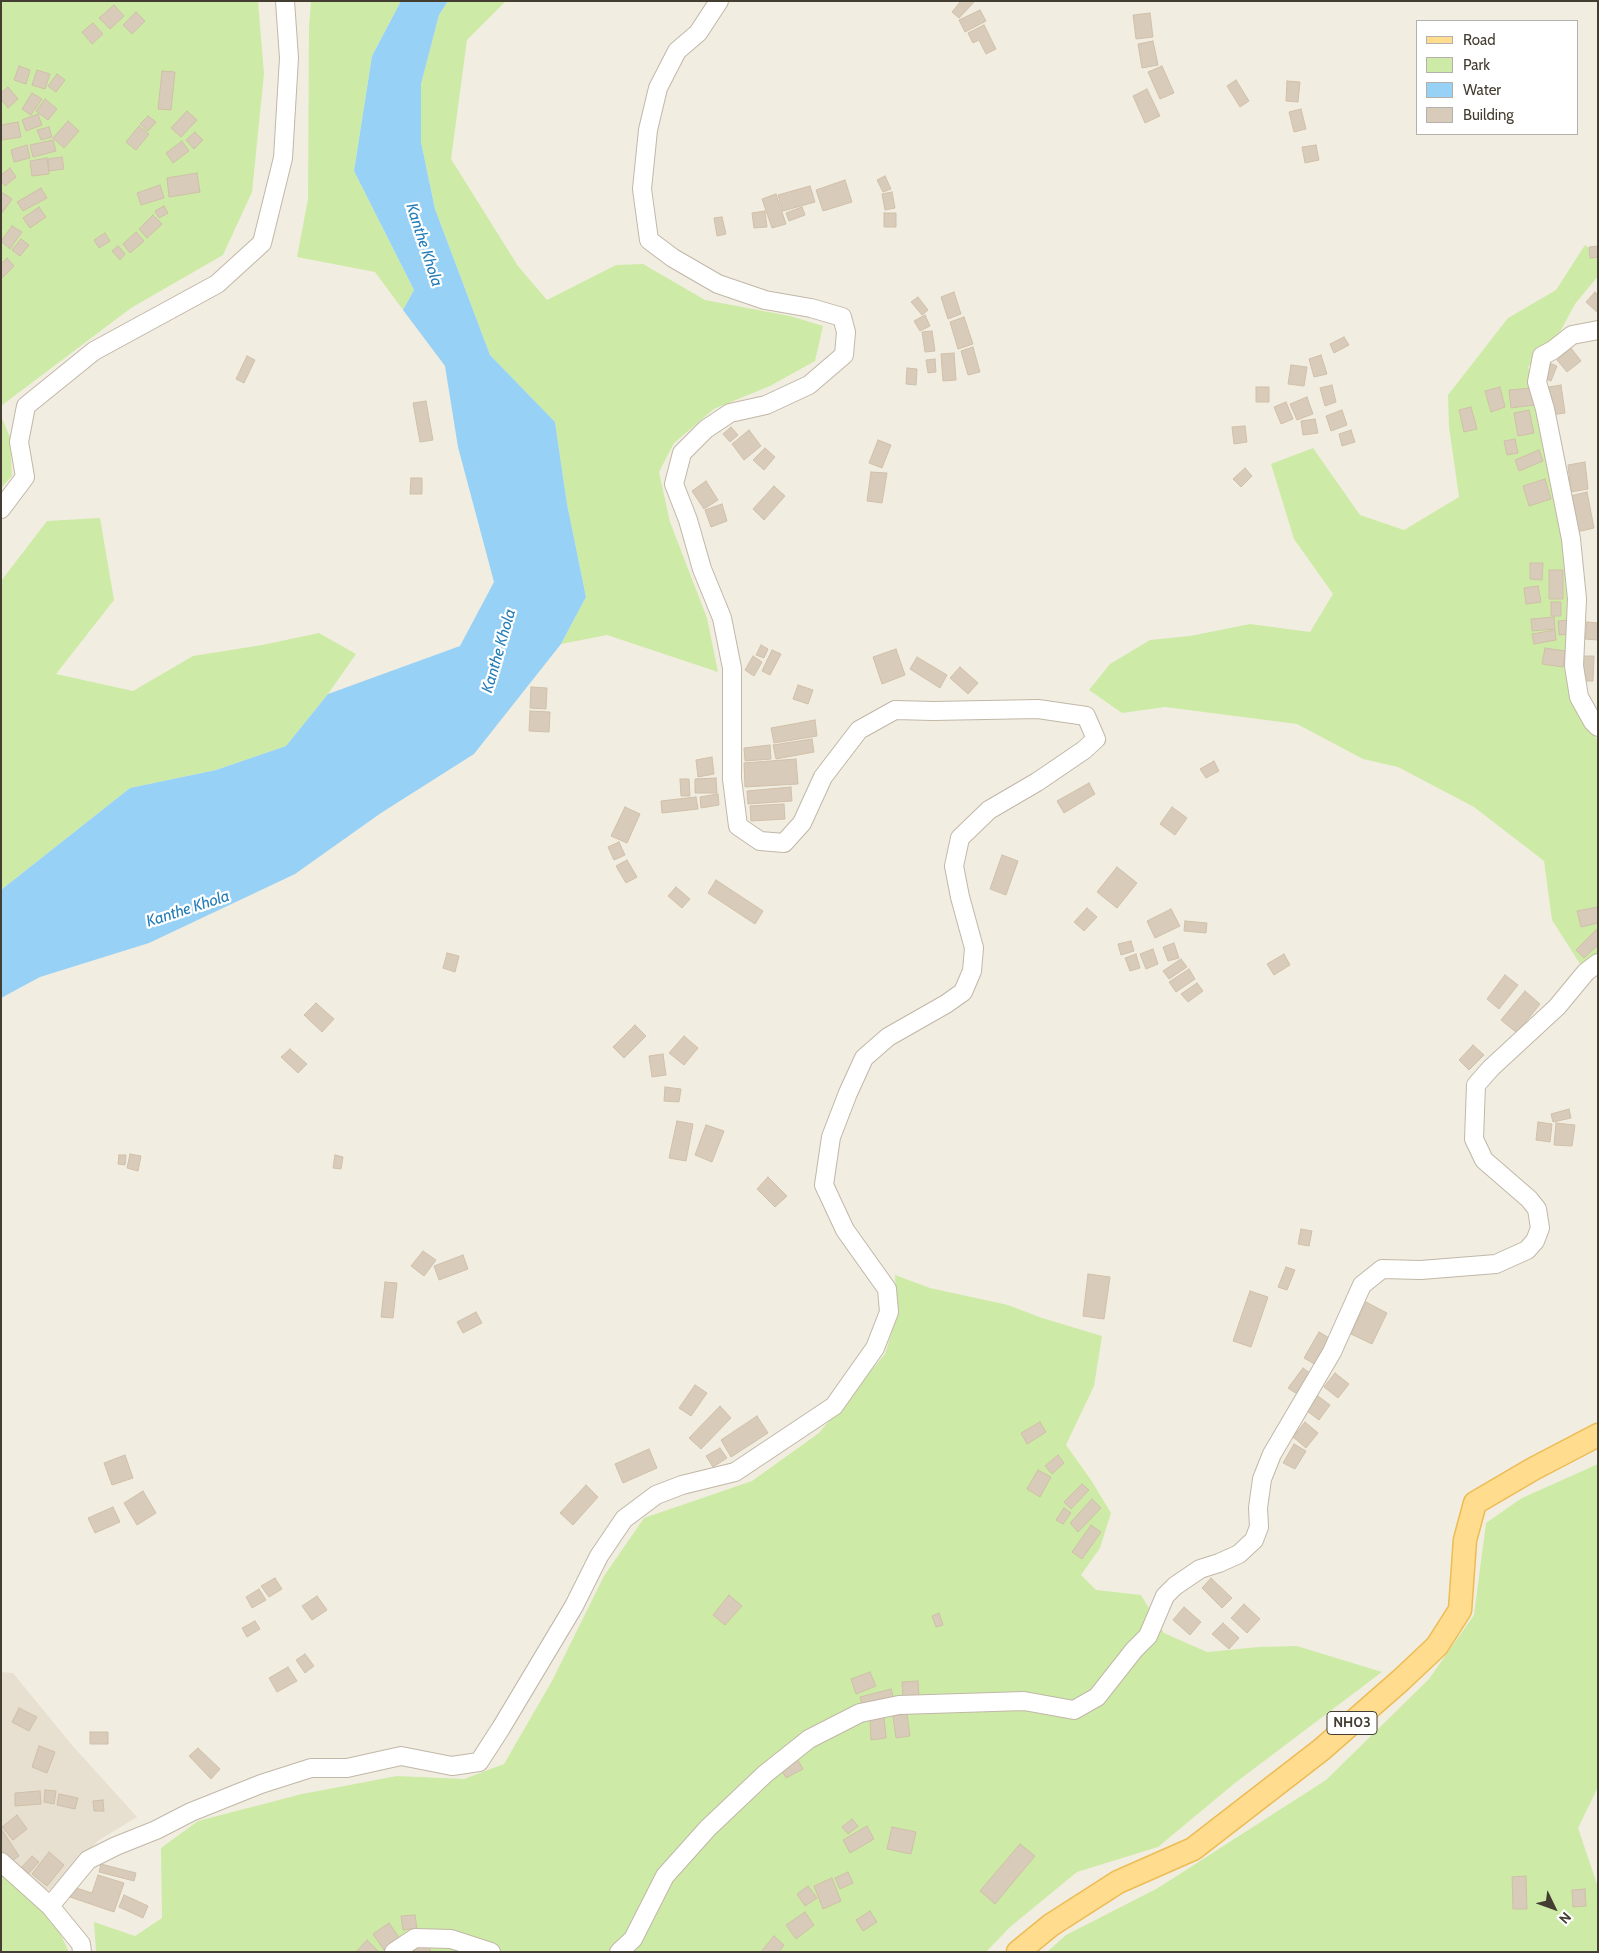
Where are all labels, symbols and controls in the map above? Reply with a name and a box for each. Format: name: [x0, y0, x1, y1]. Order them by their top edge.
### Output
legend: [1416, 20, 1579, 135]
text: Road: [1463, 31, 1496, 49]
text: Park: [1463, 56, 1490, 74]
text: Water: [1463, 81, 1501, 99]
text: Building: [1463, 106, 1514, 124]
water label: Kanthe Khola: [402, 201, 446, 289]
water label: Kanthe Khola: [478, 607, 520, 695]
water label: Kanthe Khola: [144, 887, 232, 931]
road number: NH03: [1327, 1712, 1377, 1735]
north arrow: [1529, 1883, 1579, 1933]
text: N: [1555, 1908, 1575, 1928]

